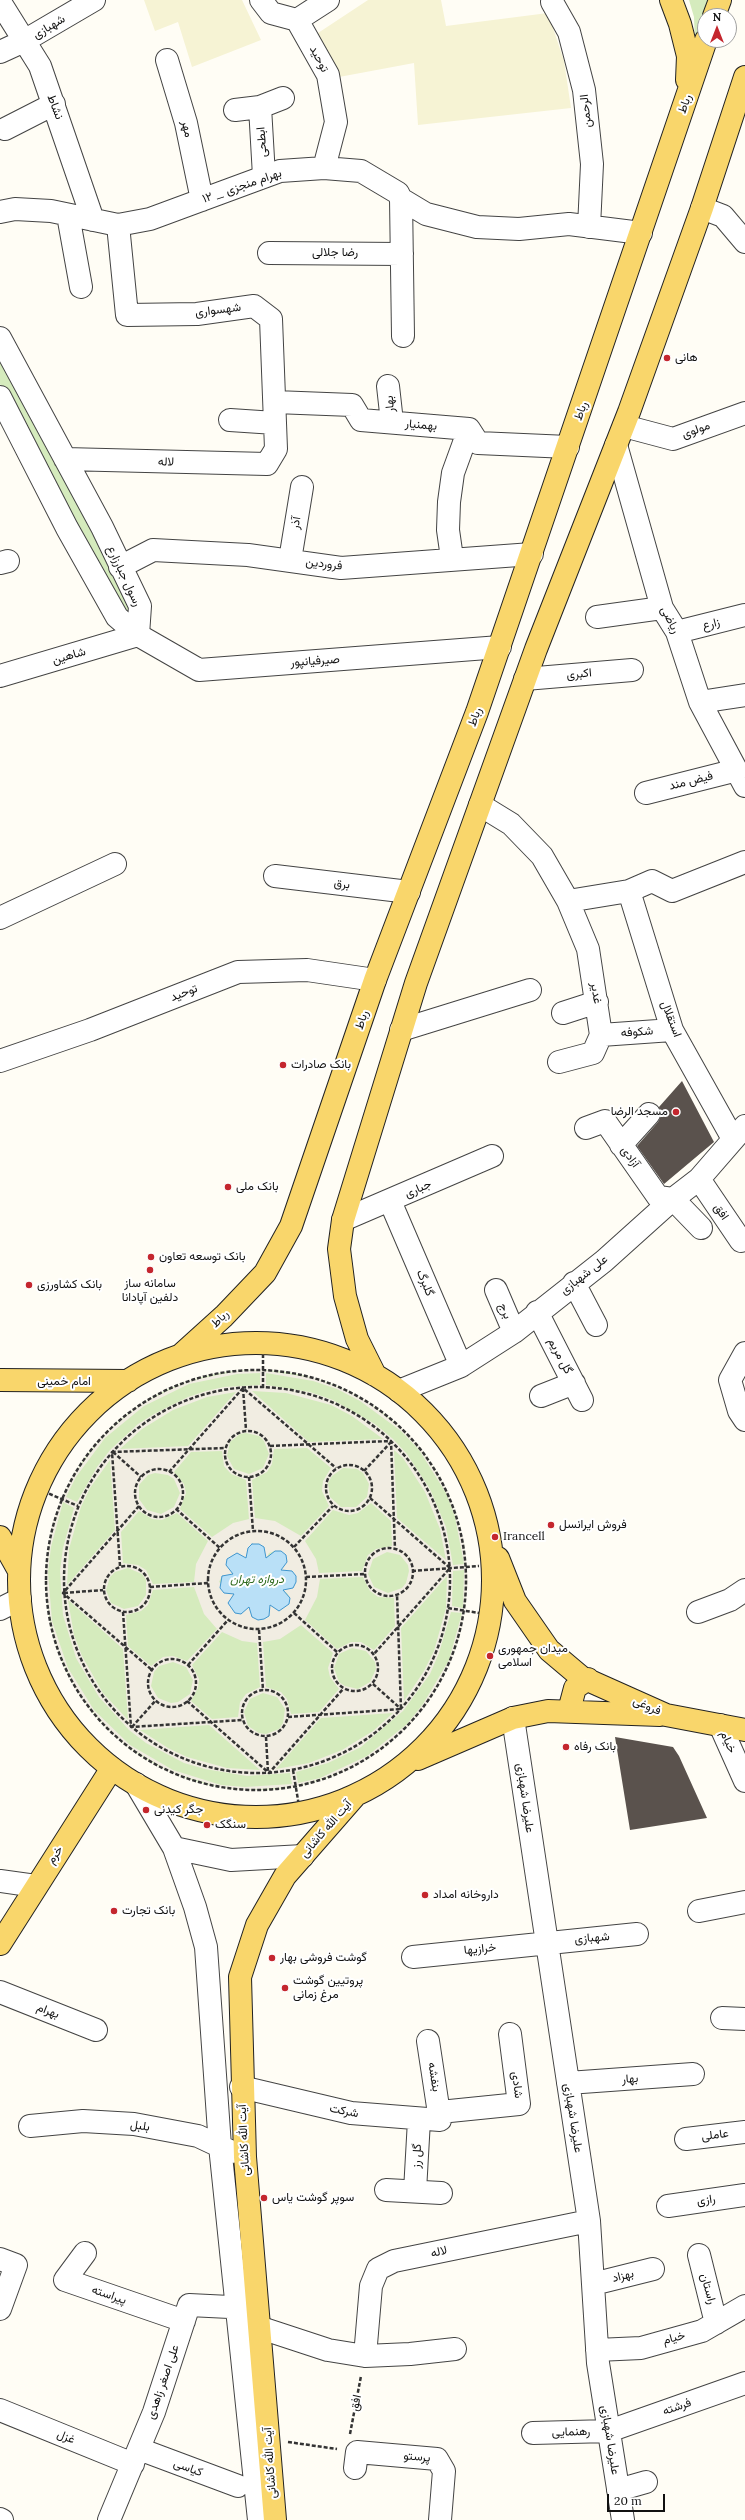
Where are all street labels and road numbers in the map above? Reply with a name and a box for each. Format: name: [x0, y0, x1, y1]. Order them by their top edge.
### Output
street label: شهبازی: [30, 12, 68, 42]
street label: توحید: [306, 43, 332, 75]
street label: نشاط: [44, 92, 66, 122]
street label: رباط: [675, 92, 695, 116]
street label: الرحمن: [577, 94, 595, 128]
street label: مهر: [178, 119, 196, 139]
street label: ابطحی: [254, 126, 270, 158]
street label: ۱۲ _ بهرام منجزی: [200, 166, 284, 206]
street label: رضا جلالی: [312, 246, 358, 260]
street label: شهسواری: [194, 300, 242, 320]
street label: بهار: [382, 395, 398, 413]
street label: رباط: [571, 399, 591, 423]
street label: بهمنیار: [404, 416, 438, 434]
street label: مولوی: [680, 418, 712, 442]
street label: لاله: [158, 455, 174, 469]
street label: آذر: [288, 516, 304, 530]
street label: رسول جبارزارع: [104, 543, 144, 609]
street label: فروردین: [305, 555, 343, 573]
street label: ریاضی: [657, 604, 683, 636]
street label: زارع: [701, 615, 721, 633]
street label: شاهین: [51, 644, 87, 668]
street label: صیرفیانپور: [290, 652, 340, 670]
street label: اکبری: [566, 666, 592, 682]
street label: رباط: [465, 705, 485, 729]
street label: فیض مند: [667, 769, 715, 793]
street label: برق: [333, 876, 351, 892]
street label: توحید: [168, 981, 200, 1005]
street label: غدیر: [587, 981, 605, 1005]
street label: استقلال: [658, 999, 684, 1039]
street label: رباط: [352, 1009, 372, 1031]
street label: شکوفه: [620, 1024, 654, 1040]
street label: آزادی: [617, 1143, 643, 1171]
street label: جباری: [402, 1177, 434, 1201]
street label: افق: [710, 1201, 732, 1223]
street label: علی شهبازی: [557, 1252, 611, 1298]
street label: گلبرگ: [413, 1268, 437, 1298]
street label: برج: [495, 1301, 515, 1321]
street label: رباط: [208, 1307, 232, 1331]
street label: گل مریم: [545, 1335, 575, 1377]
street label: امام خمینی: [37, 1375, 91, 1389]
street label: فروغی: [631, 1693, 663, 1719]
street label: خیام: [717, 1729, 739, 1755]
street label: علیرضا شهبازی: [513, 1762, 537, 1834]
street label: آیت الله کاشانی: [297, 1797, 355, 1861]
street label: خرم: [44, 1843, 66, 1867]
street label: شهبازی: [574, 1929, 610, 1947]
street label: خرازیها: [463, 1940, 497, 1958]
street label: بهرام: [35, 2000, 61, 2022]
street label: بنفشه: [425, 2061, 443, 2093]
street label: شادی: [508, 2071, 526, 2099]
street label: بهار: [621, 2071, 639, 2087]
street label: علیرضا شهبازی: [560, 2082, 586, 2154]
street label: شرکت: [328, 2101, 360, 2121]
street label: آیت الله کاشانی: [235, 2104, 253, 2176]
street label: بلبل: [129, 2118, 151, 2134]
street label: عاملی: [701, 2126, 729, 2144]
street label: گل رز: [409, 2143, 425, 2169]
street label: رازی: [696, 2192, 716, 2208]
street label: لاله: [429, 2243, 449, 2261]
street label: بهزاد: [611, 2266, 635, 2286]
street label: راستان: [697, 2272, 719, 2306]
street label: پیراسته: [90, 2282, 128, 2308]
street label: خیام: [661, 2328, 687, 2348]
street label: علی اصغر زاهدی: [144, 2343, 182, 2421]
street label: افق: [347, 2394, 365, 2412]
street label: فرشته: [661, 2395, 693, 2419]
street label: علیرضا شهبازی: [597, 2404, 623, 2476]
street label: رهنمایی: [552, 2424, 590, 2440]
street label: غزل: [55, 2427, 77, 2447]
street label: آیت الله کاشانی: [260, 2427, 280, 2499]
street label: پرستو: [403, 2449, 431, 2465]
street label: کیاسی: [171, 2456, 205, 2480]

